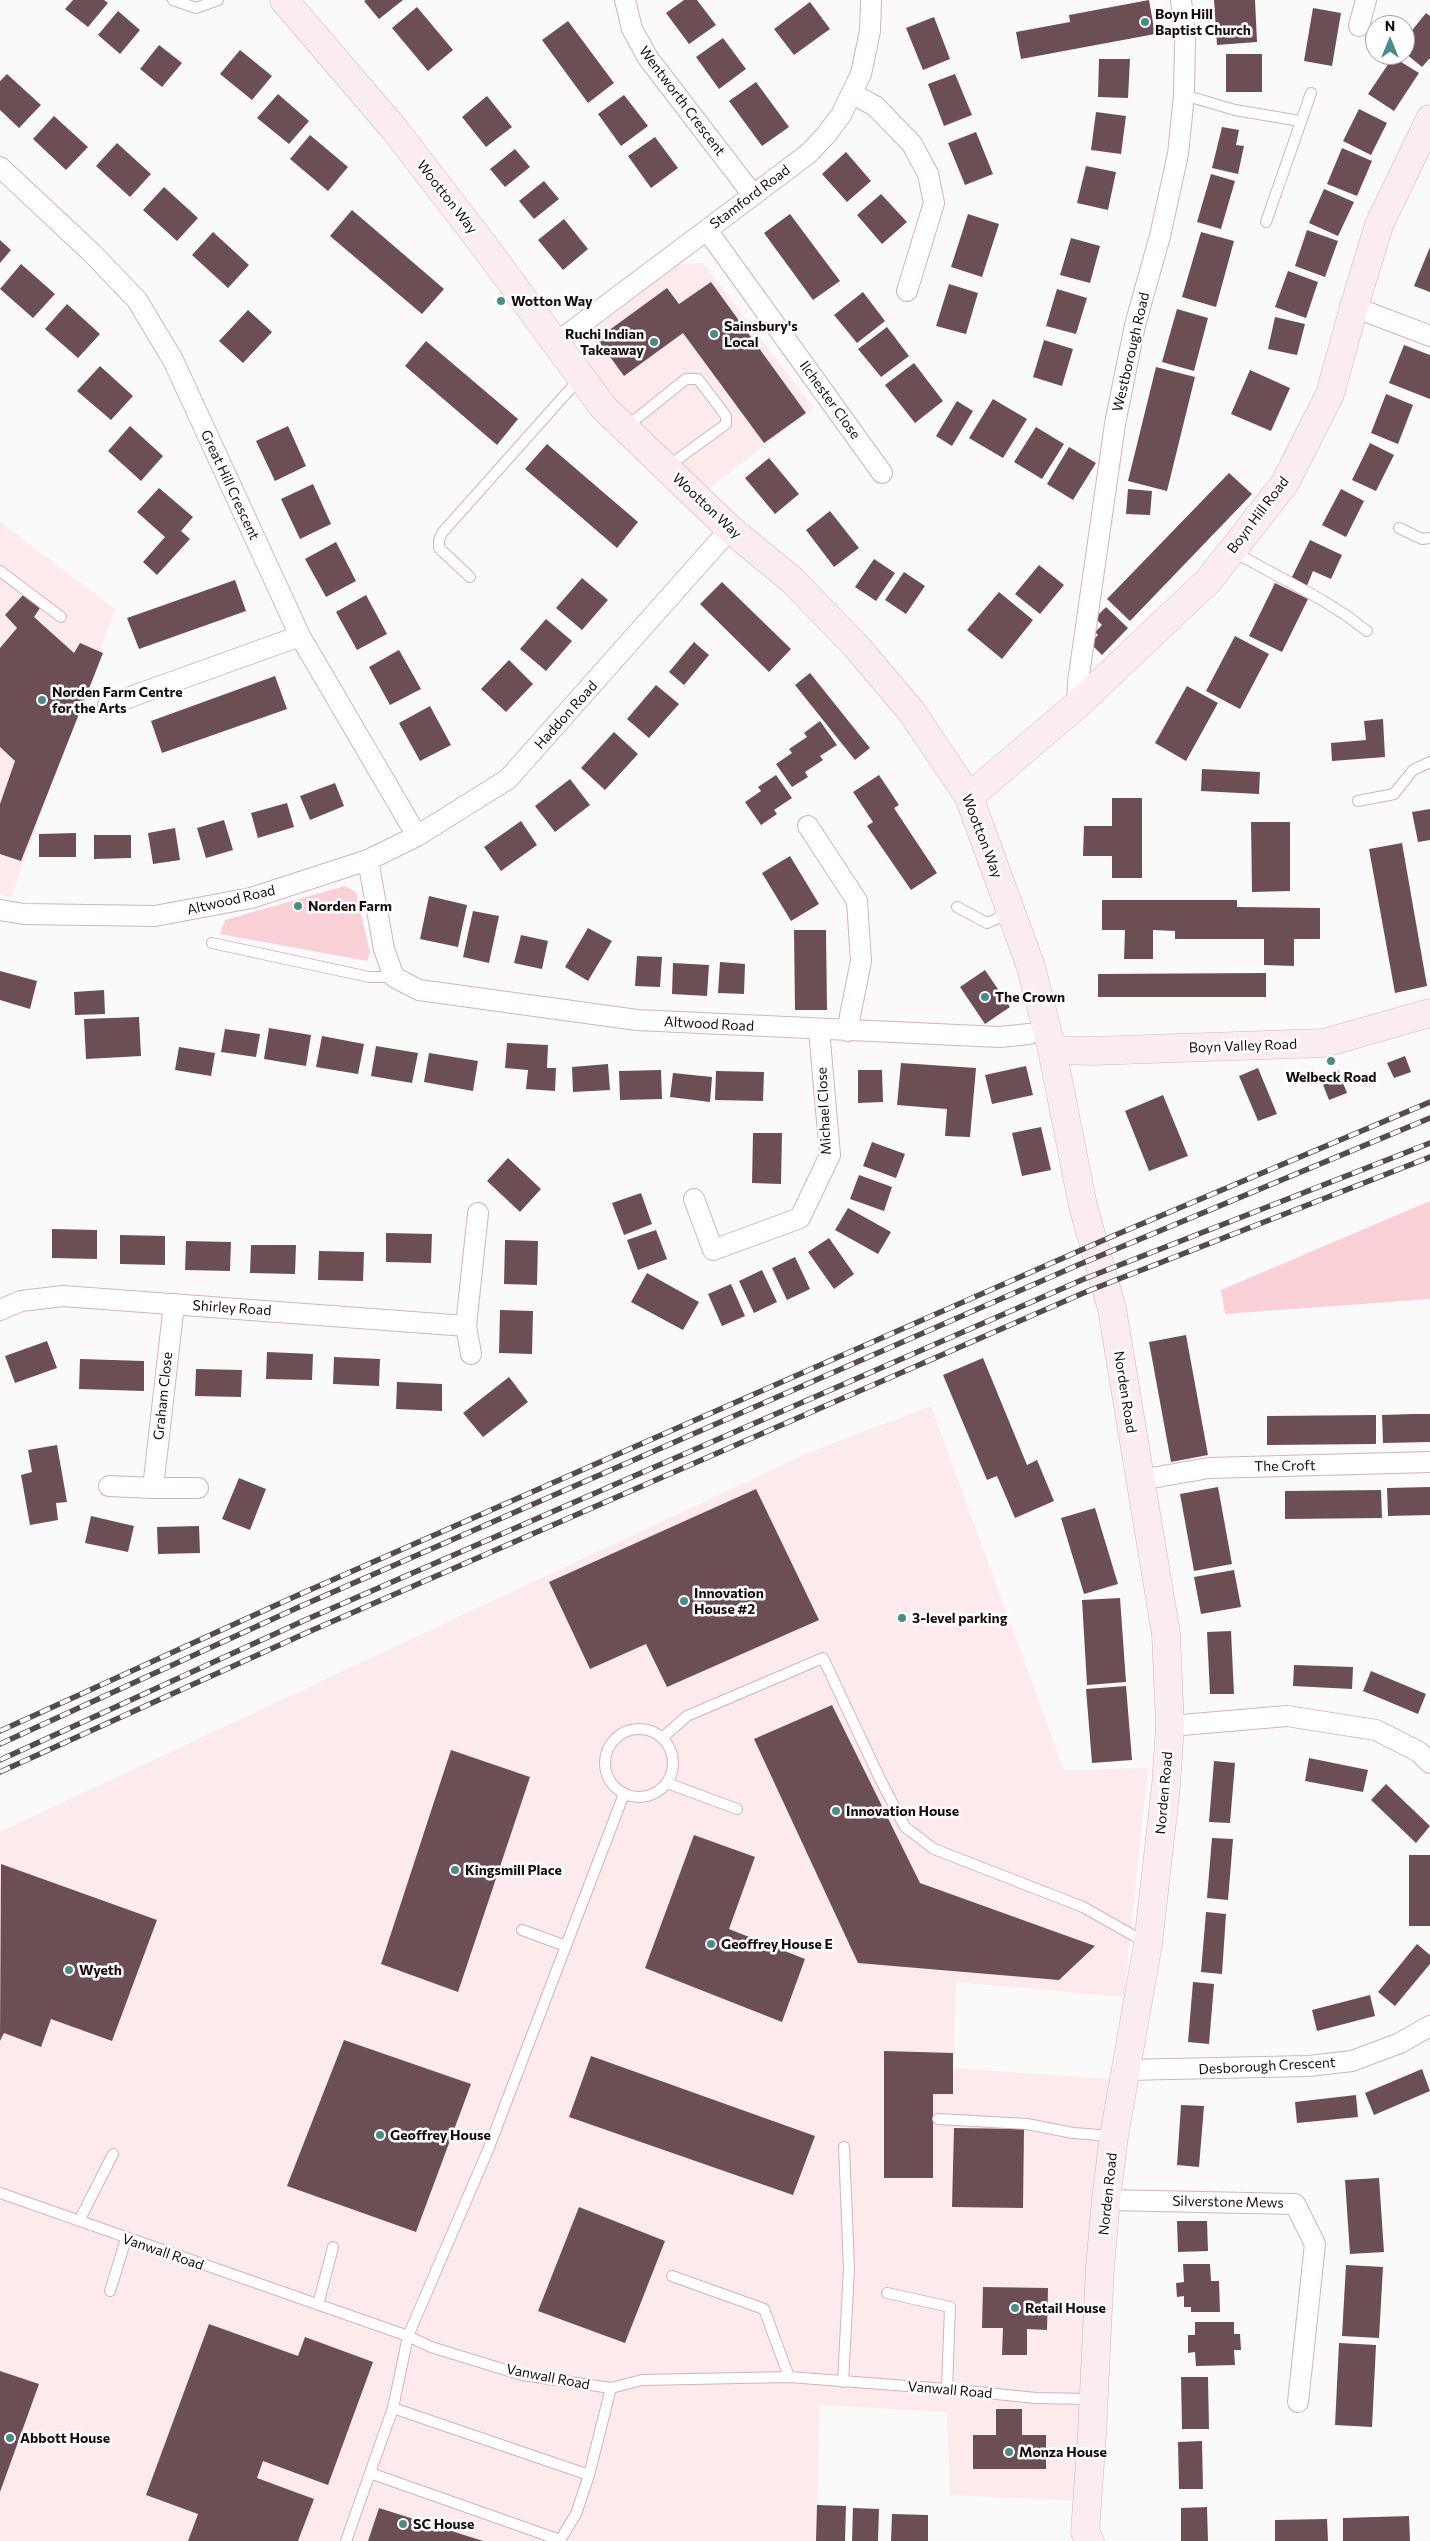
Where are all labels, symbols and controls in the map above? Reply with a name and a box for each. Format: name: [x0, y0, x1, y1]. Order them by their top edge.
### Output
place label: Boyn Hill Baptist Church: [1155, 6, 1251, 38]
north arrow: [1365, 15, 1415, 65]
marker: Boyn Hill Baptist Church: [1139, 16, 1151, 28]
text: N: [1385, 17, 1395, 34]
street label: Wentworth Crescent: [635, 43, 729, 159]
street label: Wootton Way: [413, 157, 481, 237]
street label: Stamford Road: [707, 161, 793, 233]
street label: Westborough Road: [1109, 291, 1153, 413]
place label: Wotton Way: [511, 293, 593, 309]
marker: Wotton Way: [495, 295, 507, 307]
place label: Sainsbury's Local: [724, 318, 798, 351]
place label: Ruchi Indian Takeaway: [565, 326, 644, 358]
marker: Sainsbury's Local: [708, 328, 720, 340]
marker: Ruchi Indian Takeaway: [648, 336, 660, 348]
street label: Ilchester Close: [796, 358, 864, 442]
street label: Great Hill Crescent: [197, 427, 263, 543]
street label: Wootton Way: [669, 470, 745, 542]
street label: Boyn Hill Road: [1224, 473, 1292, 557]
street label: Haddon Road: [531, 678, 601, 752]
place label: Norden Farm Centre for the Arts: [52, 684, 183, 716]
marker: Norden Farm Centre for the Arts: [36, 694, 48, 706]
street label: Wootton Way: [958, 792, 1006, 880]
street label: Altwood Road: [185, 882, 277, 918]
place label: Norden Farm: [308, 898, 392, 914]
marker: Norden Farm: [292, 900, 304, 912]
place label: The Crown: [995, 989, 1065, 1005]
marker: The Crown: [979, 991, 991, 1003]
street label: Altwood Road: [664, 1013, 754, 1035]
street label: Boyn Valley Road: [1189, 1036, 1297, 1056]
marker: Welbeck Road: [1325, 1055, 1337, 1067]
street label: Michael Close: [813, 1067, 835, 1155]
place label: Welbeck Road: [1285, 1069, 1377, 1085]
street label: Shirley Road: [192, 1297, 272, 1319]
street label: Norden Road: [1110, 1350, 1140, 1434]
street label: Graham Close: [150, 1351, 176, 1441]
street label: The Croft: [1254, 1457, 1316, 1475]
place label: Innovation House #2: [694, 1585, 764, 1618]
marker: Innovation House #2: [678, 1595, 690, 1607]
place label: 3-level parking: [912, 1610, 1007, 1626]
marker: 3-level parking: [896, 1612, 908, 1624]
street label: Norden Road: [1152, 1751, 1176, 1835]
place label: Innovation House: [846, 1803, 959, 1819]
marker: Innovation House: [830, 1805, 842, 1817]
place label: Kingsmill Place: [465, 1862, 562, 1878]
marker: Kingsmill Place: [449, 1864, 461, 1876]
place label: Geoffrey House E: [721, 1936, 833, 1952]
marker: Geoffrey House E: [705, 1938, 717, 1950]
place label: Wyeth: [79, 1962, 122, 1978]
marker: Wyeth: [63, 1964, 75, 1976]
street label: Desborough Crescent: [1198, 2054, 1336, 2078]
place label: Geoffrey House: [390, 2127, 491, 2143]
marker: Geoffrey House: [374, 2129, 386, 2141]
street label: Norden Road: [1095, 2152, 1121, 2236]
street label: Silverstone Mews: [1172, 2193, 1284, 2211]
street label: Vanwall Road: [120, 2230, 206, 2274]
place label: Retail House: [1025, 2300, 1106, 2316]
marker: Retail House: [1009, 2302, 1021, 2314]
street label: Vanwall Road: [505, 2361, 591, 2393]
street label: Vanwall Road: [907, 2378, 993, 2402]
place label: Abbott House: [20, 2430, 110, 2446]
marker: Abbott House: [4, 2432, 16, 2444]
place label: Monza House: [1019, 2444, 1107, 2460]
marker: Monza House: [1003, 2446, 1015, 2458]
place label: SC House: [413, 2516, 474, 2532]
marker: SC House: [397, 2518, 409, 2530]

